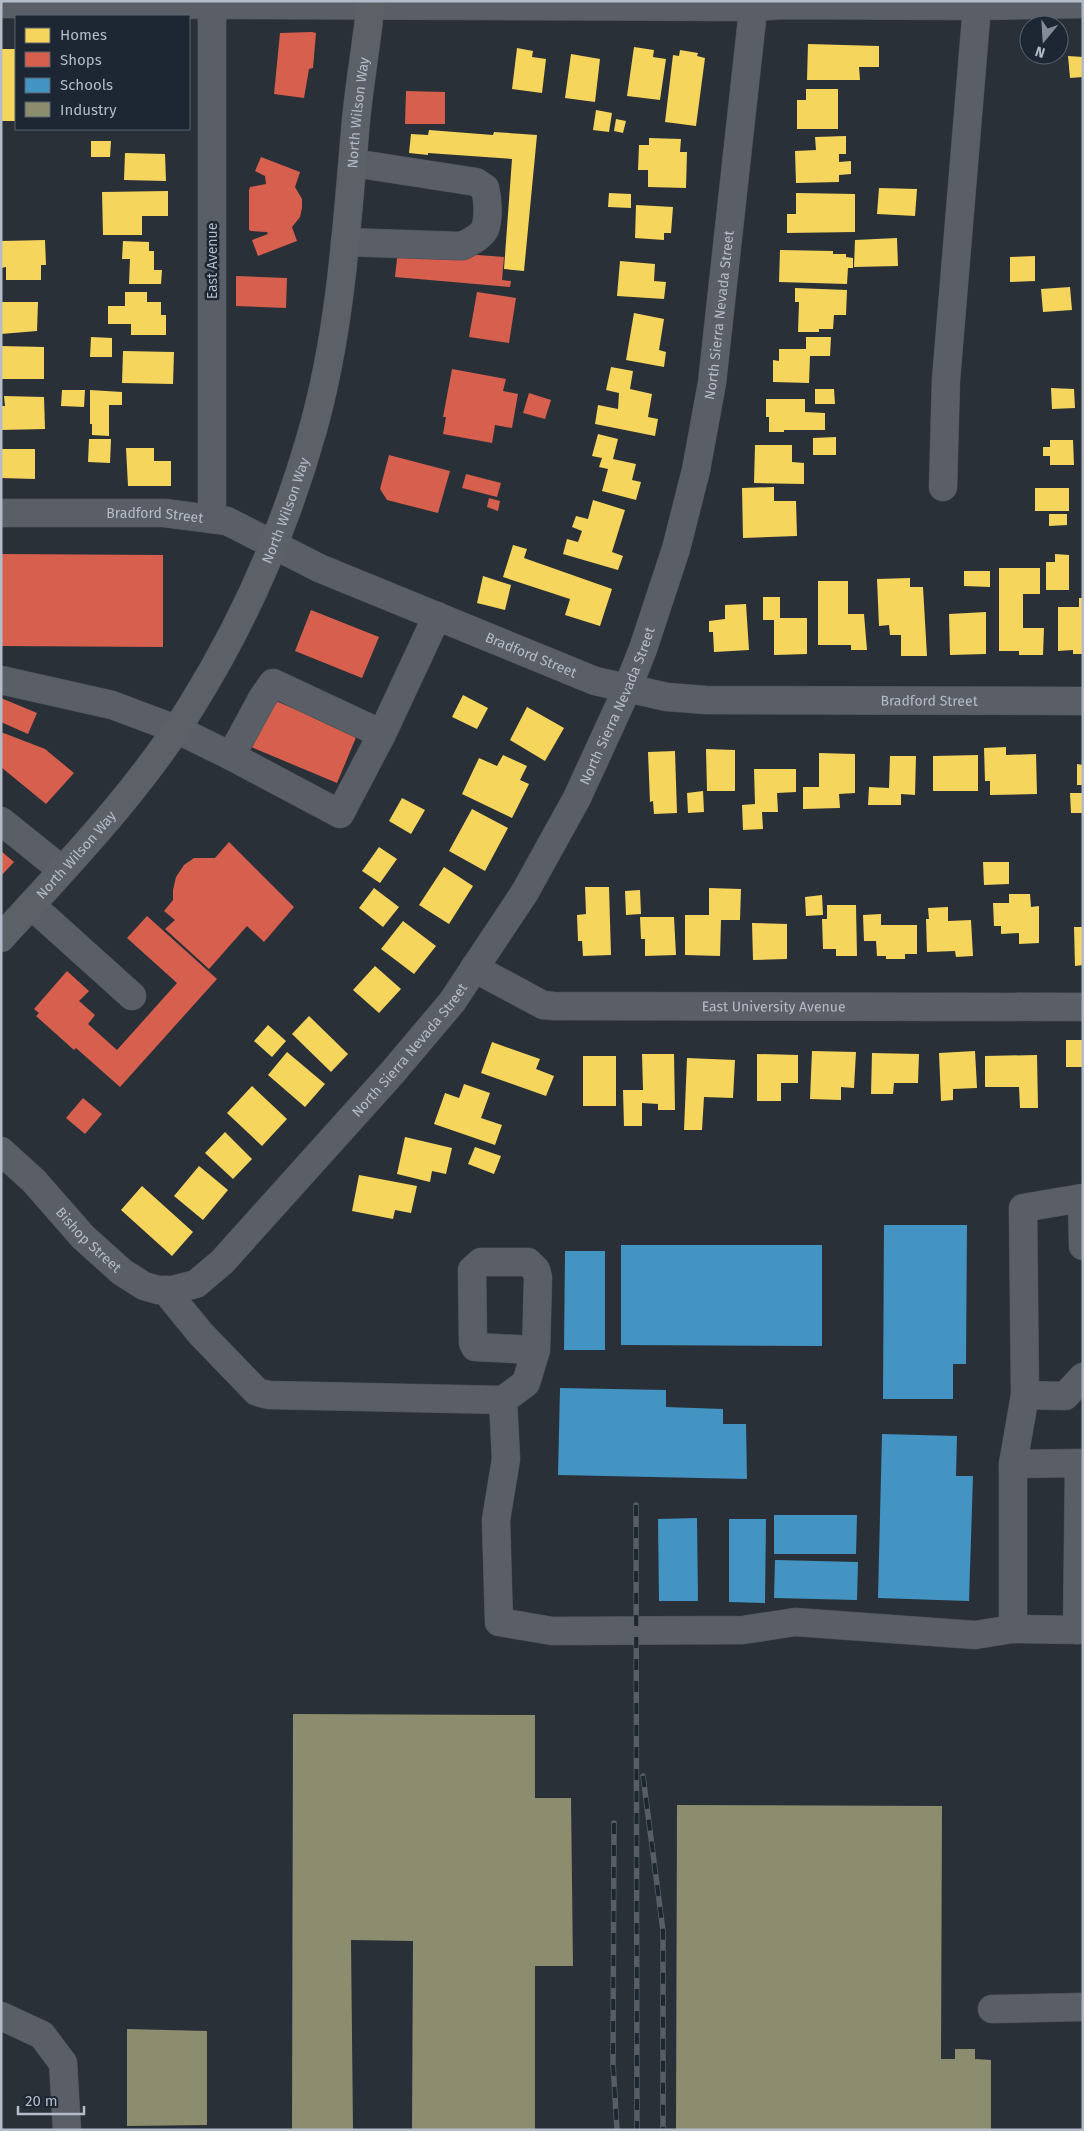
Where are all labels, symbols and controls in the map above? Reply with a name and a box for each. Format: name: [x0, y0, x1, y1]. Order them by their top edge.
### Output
legend: [15, 15, 190, 130]
north arrow: [1019, 15, 1069, 65]
text: Homes: [60, 26, 107, 44]
text: N: [1033, 42, 1047, 61]
text: Shops: [60, 51, 102, 69]
street label: North Wilson Way: [344, 56, 373, 169]
text: Schools: [60, 76, 113, 94]
text: Industry: [60, 101, 117, 119]
street label: East Avenue: [204, 223, 221, 299]
street label: North Sierra Nevada Street: [701, 229, 738, 401]
street label: North Wilson Way: [258, 455, 313, 566]
street label: Bradford Street: [106, 505, 205, 527]
street label: North Sierra Nevada Street: [576, 624, 659, 788]
street label: Bradford Street: [483, 629, 580, 682]
street label: Bradford Street: [880, 692, 979, 710]
street label: North Wilson Way: [33, 808, 120, 903]
street label: North Sierra Nevada Street: [348, 979, 472, 1121]
street label: East University Avenue: [702, 998, 846, 1016]
street label: Bishop Street: [52, 1204, 125, 1277]
scale bar: [18, 2084, 84, 2116]
text: 20 m: [25, 2092, 58, 2110]

